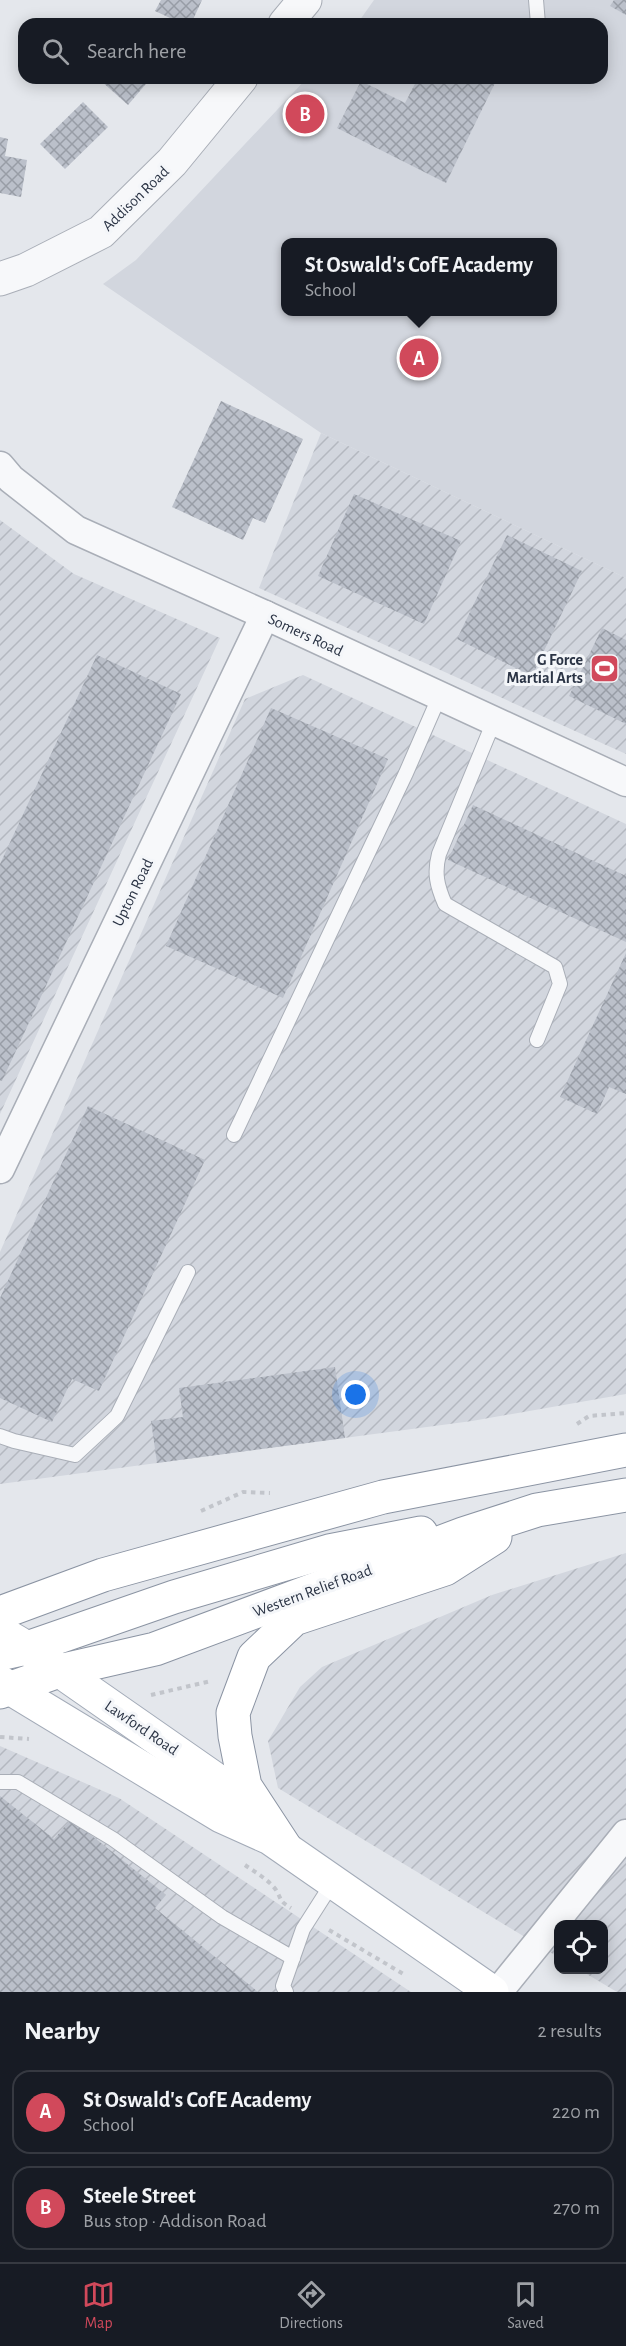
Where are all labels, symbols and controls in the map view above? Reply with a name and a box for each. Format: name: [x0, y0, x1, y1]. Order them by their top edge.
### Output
search box: [18, 18, 608, 84]
icon: search: [39, 35, 72, 68]
text: Search here: [87, 40, 186, 62]
pin: B: [286, 92, 324, 136]
street label: Addison Road: [99, 163, 172, 234]
popup: [281, 238, 557, 316]
text: St Oswald's CofE Academy: [305, 254, 533, 276]
text: School: [305, 280, 357, 300]
pin: A: [400, 336, 438, 380]
street label: Somers Road: [266, 611, 346, 659]
place label: G Force Martial Arts: [507, 652, 583, 686]
sports icon: G Force Martial Arts: [588, 652, 620, 684]
street label: Upton Road: [110, 856, 156, 929]
your location: [341, 1380, 370, 1409]
street label: Western Relief Road: [251, 1562, 374, 1620]
street label: Lawford Road: [102, 1697, 181, 1758]
map controls: [554, 1920, 608, 1974]
button: locate: [554, 1920, 608, 1974]
text: Nearby: [24, 2018, 100, 2044]
text: 2 results: [538, 2021, 602, 2041]
text: St Oswald's CofE Academy: [83, 2089, 311, 2111]
text: A: [40, 2102, 52, 2122]
text: 220 m: [552, 2102, 600, 2122]
text: School: [83, 2115, 135, 2135]
text: Steele Street: [83, 2185, 196, 2207]
text: B: [40, 2198, 51, 2218]
text: 270 m: [553, 2198, 600, 2218]
text: Bus stop · Addison Road: [83, 2211, 267, 2231]
tab: Map: [82, 2278, 115, 2333]
tab: Directions: [279, 2278, 343, 2333]
tab: Saved: [507, 2278, 544, 2333]

